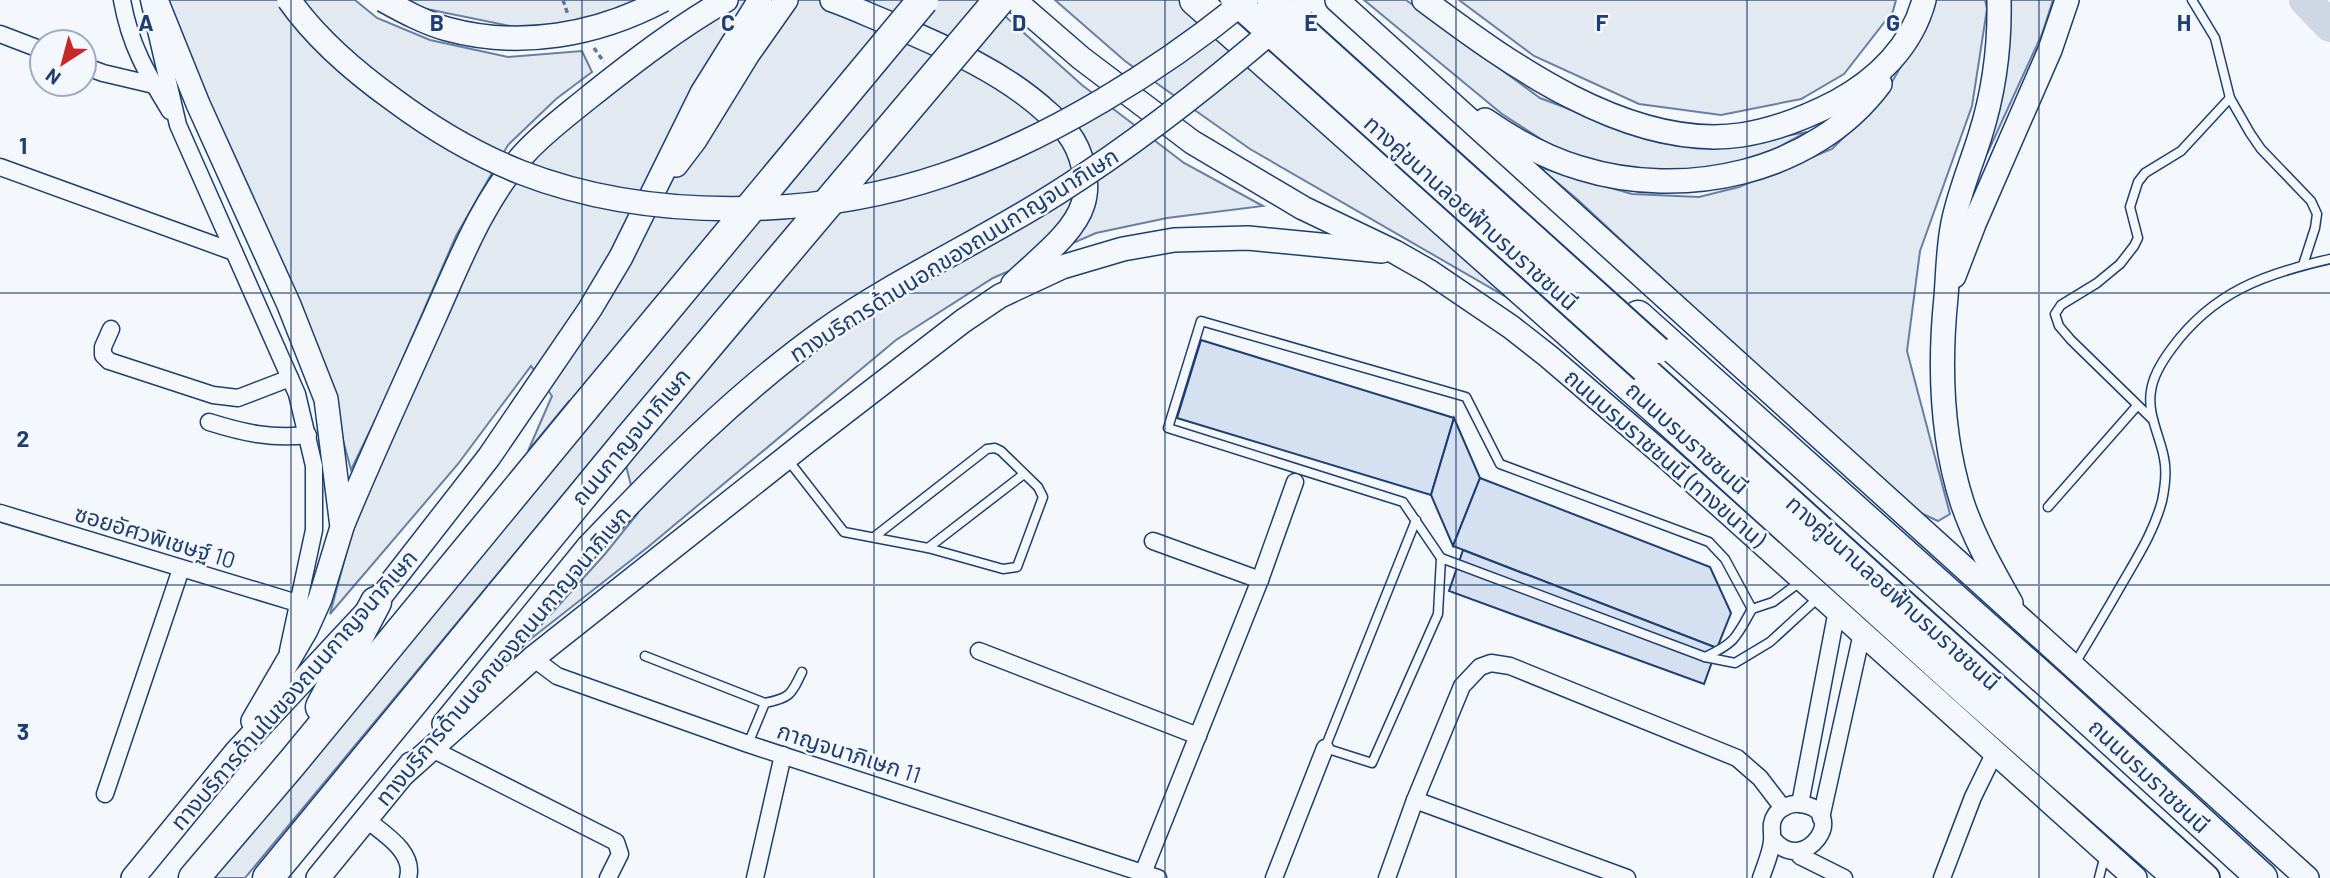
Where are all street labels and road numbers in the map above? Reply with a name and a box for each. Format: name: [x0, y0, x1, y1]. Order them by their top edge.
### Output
street label: ทางคู่ขนานลอยฟ้าบรมราชชนนี: [1358, 109, 1584, 317]
street label: ทางบริการด้านนอกของถนนกาญจนาภิเษก: [784, 141, 1123, 367]
street label: ถนนกาญจนาภิเษก: [565, 362, 696, 511]
street label: ถนนบรมราชชนนี (ทางขนาน): [1559, 362, 1773, 553]
street label: ถนนบรมราชชนนี: [1621, 375, 1755, 500]
street label: ทางคู่ขนานลอยฟ้าบรมราชชนนี: [1780, 489, 2006, 697]
street label: ซอยอัศวพิเชษฐ์ 10: [71, 498, 239, 574]
street label: ทางบริการด้านนอกของถนนกาญจนาภิเษก: [369, 500, 636, 811]
street label: ทางบริการด้านในของถนนกาญจนาภิเษก: [164, 543, 423, 835]
street label: ถนนบรมราชชนนี: [2083, 712, 2216, 838]
street label: กาญจนาภิเษก 11: [774, 716, 925, 788]

